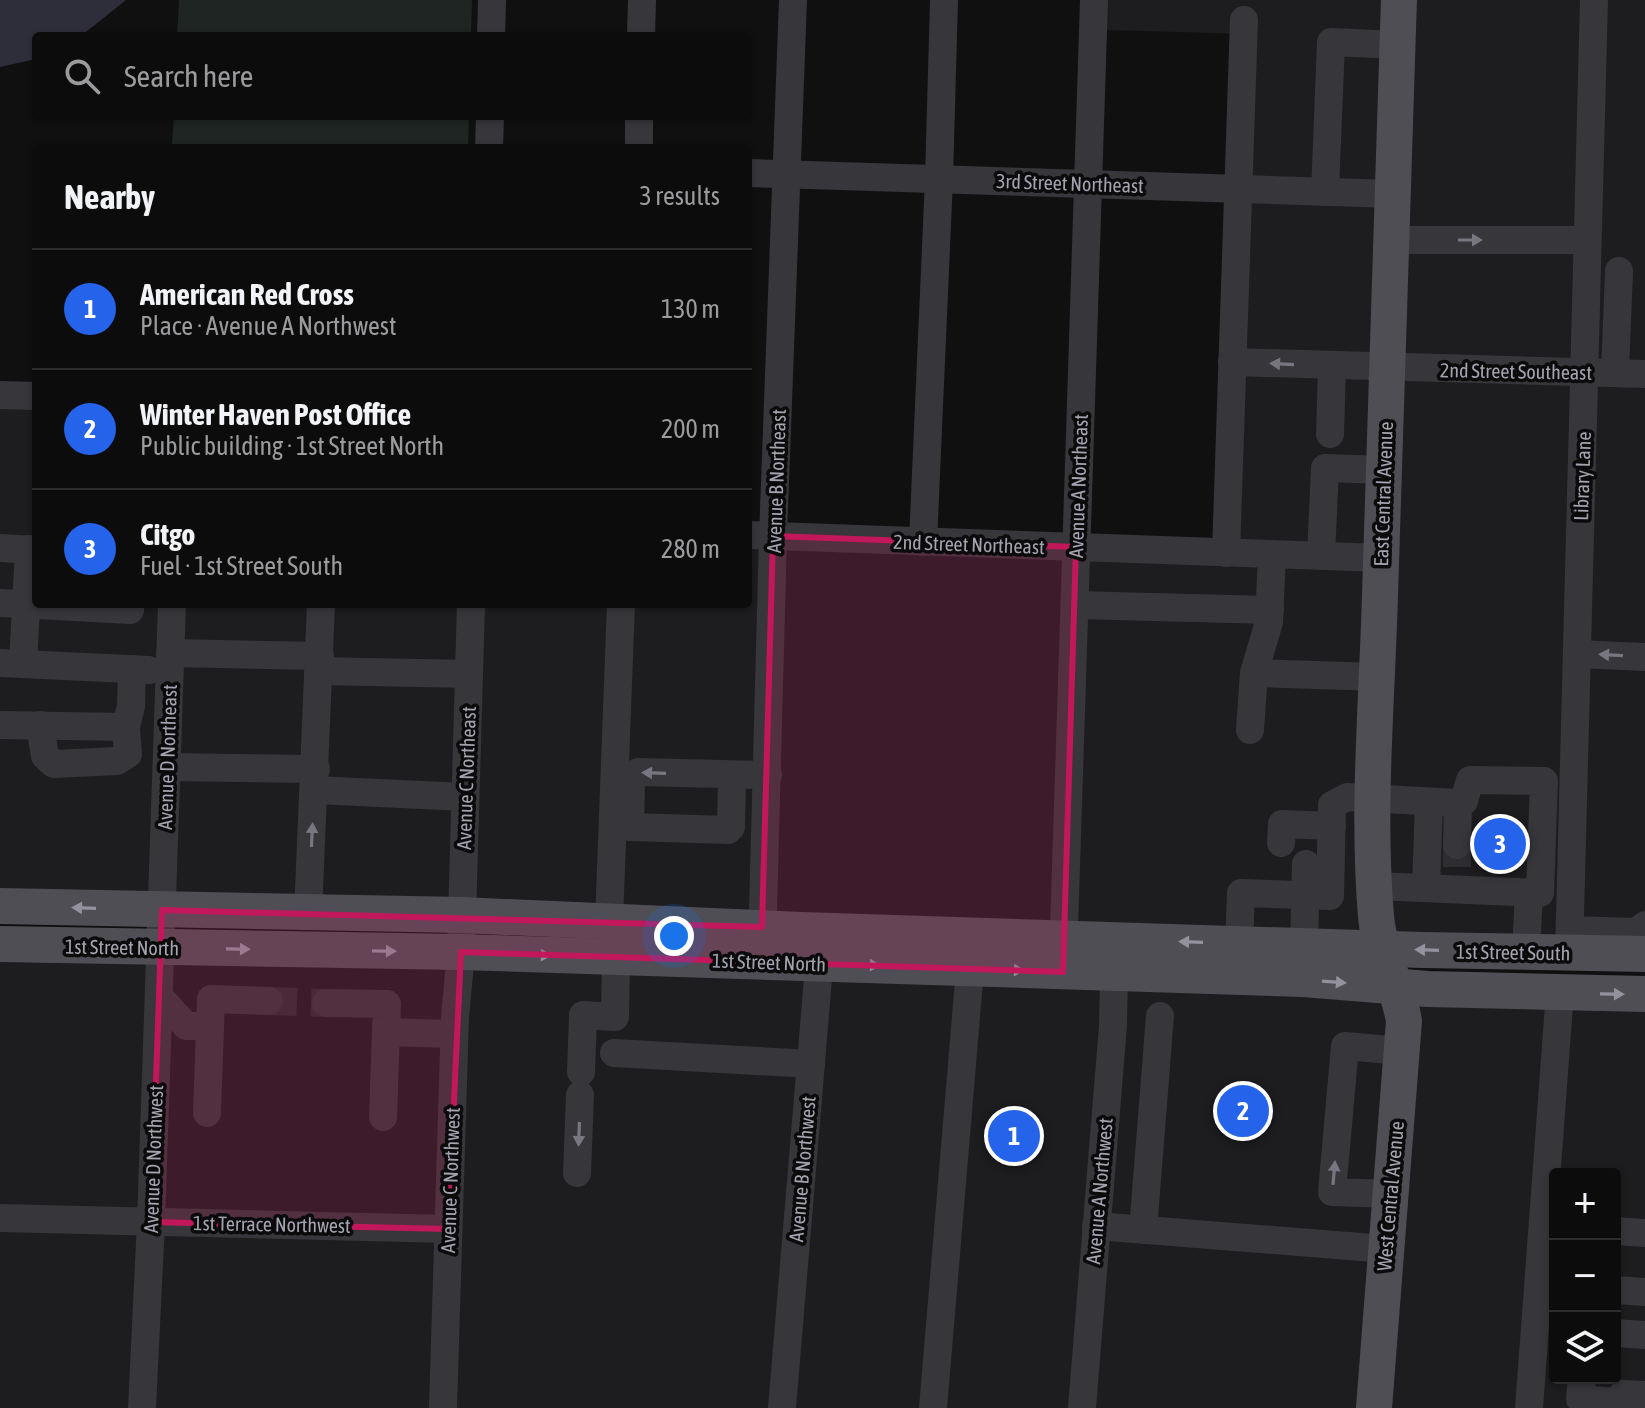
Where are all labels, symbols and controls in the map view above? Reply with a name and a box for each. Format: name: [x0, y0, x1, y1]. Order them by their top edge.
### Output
search box: [32, 32, 752, 120]
icon: search: [60, 54, 104, 98]
text: Search here: [124, 59, 253, 93]
street label: 3rd Street Northeast: [996, 169, 1144, 197]
text: Nearby: [64, 177, 155, 216]
text: 3 results: [639, 181, 720, 211]
one-way arrow: [1458, 234, 1483, 246]
text: American Red Cross: [140, 277, 354, 311]
text: 1: [84, 294, 96, 324]
text: 130 m: [661, 294, 720, 324]
text: Place · Avenue A Northwest: [140, 311, 396, 341]
one-way arrow: [1269, 358, 1294, 371]
street label: 2nd Street Southeast: [1440, 358, 1592, 384]
text: Winter Haven Post Office: [140, 397, 411, 431]
street label: Avenue B Northeast: [762, 408, 790, 553]
street label: Avenue A Northeast: [1064, 413, 1092, 558]
text: 2: [84, 414, 96, 444]
text: 200 m: [661, 414, 720, 444]
street label: East Central Avenue: [1369, 421, 1397, 567]
text: Public building · 1st Street North: [140, 431, 444, 461]
street label: Library Lane: [1569, 431, 1595, 521]
text: Citgo: [140, 517, 195, 551]
street label: 2nd Street Northeast: [893, 530, 1045, 558]
text: 3: [84, 534, 96, 564]
text: 280 m: [661, 534, 720, 564]
text: Fuel · 1st Street South: [140, 551, 343, 581]
one-way arrow: [1598, 648, 1623, 661]
street label: Avenue D Northeast: [153, 684, 181, 830]
street label: Avenue C Northeast: [452, 706, 480, 850]
one-way arrow: [641, 766, 666, 779]
pin: 3: [1474, 814, 1526, 874]
one-way arrow: [306, 822, 319, 847]
one-way arrow: [71, 902, 96, 915]
your location: [654, 916, 694, 956]
street label: 1st Street North: [65, 935, 179, 959]
one-way arrow: [1178, 935, 1203, 948]
street label: 1st Street South: [1456, 940, 1570, 964]
one-way arrow: [226, 943, 251, 955]
one-way arrow: [1414, 943, 1439, 956]
one-way arrow: [372, 945, 397, 957]
one-way arrow: [527, 948, 552, 961]
street label: 1st Street North: [712, 949, 826, 975]
one-way arrow: [856, 959, 881, 972]
one-way arrow: [1000, 964, 1025, 976]
one-way arrow: [1322, 975, 1347, 988]
one-way arrow: [1600, 987, 1625, 1000]
pin: 2: [1217, 1081, 1269, 1141]
street label: Avenue D Northwest: [139, 1084, 167, 1233]
street label: Avenue B Northwest: [784, 1095, 820, 1243]
street label: Avenue C Northwest: [436, 1106, 464, 1253]
pin: 1: [988, 1106, 1040, 1166]
street label: Avenue A Northwest: [1081, 1117, 1117, 1265]
street label: West Central Avenue: [1372, 1120, 1408, 1272]
one-way arrow: [572, 1122, 585, 1147]
one-way arrow: [1328, 1160, 1341, 1185]
map controls: [1549, 1168, 1621, 1384]
button: +: [1549, 1168, 1621, 1240]
street label: 1st Terrace Northwest: [193, 1211, 351, 1237]
button: −: [1549, 1240, 1621, 1312]
button: layers: [1549, 1312, 1621, 1384]

